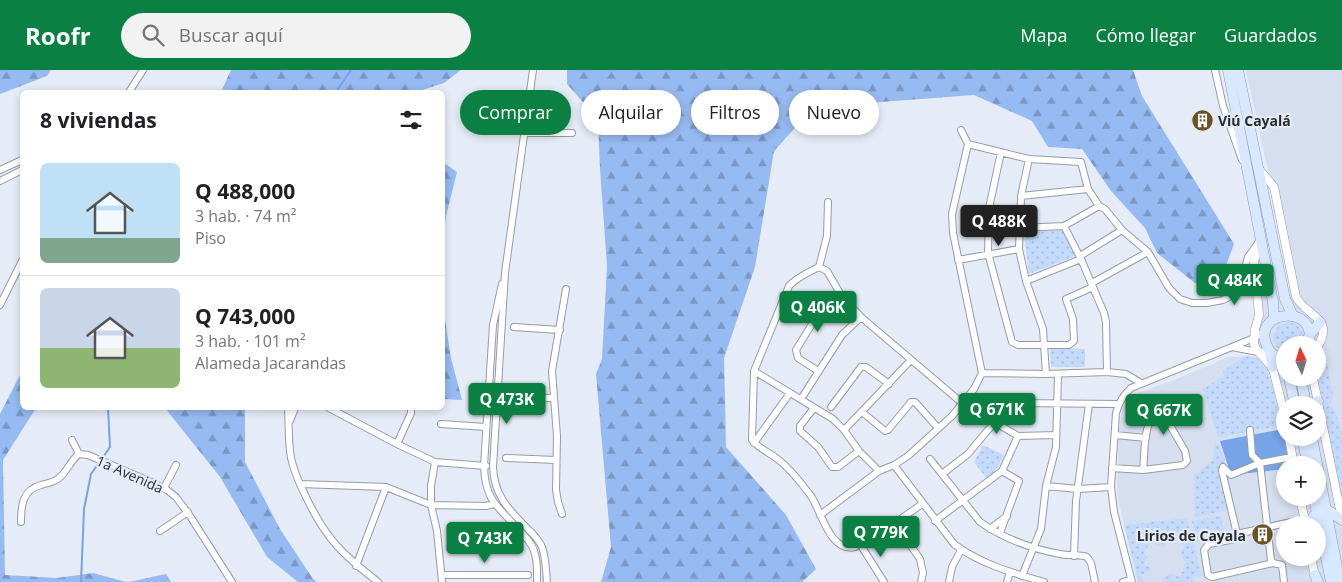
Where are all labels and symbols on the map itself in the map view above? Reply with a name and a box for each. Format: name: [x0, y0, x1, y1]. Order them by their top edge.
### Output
building icon: Viú Cayalá: [1190, 108, 1214, 132]
place label: Viú Cayalá: [1218, 111, 1291, 130]
pin: Q 488K: [958, 204, 1040, 247]
pin: Q 484K: [1194, 264, 1276, 306]
pin: Q 406K: [777, 290, 859, 333]
north arrow: [1276, 336, 1326, 386]
pin: Q 473K: [466, 382, 548, 425]
pin: Q 671K: [956, 392, 1038, 435]
pin: Q 667K: [1123, 394, 1205, 436]
street label: 1a Avenida: [93, 451, 167, 497]
pin: Q 779K: [840, 516, 922, 558]
pin: Q 743K: [444, 522, 526, 564]
building icon: Lirios de Cayala: [1250, 523, 1274, 547]
place label: Lirios de Cayala: [1137, 526, 1246, 545]

